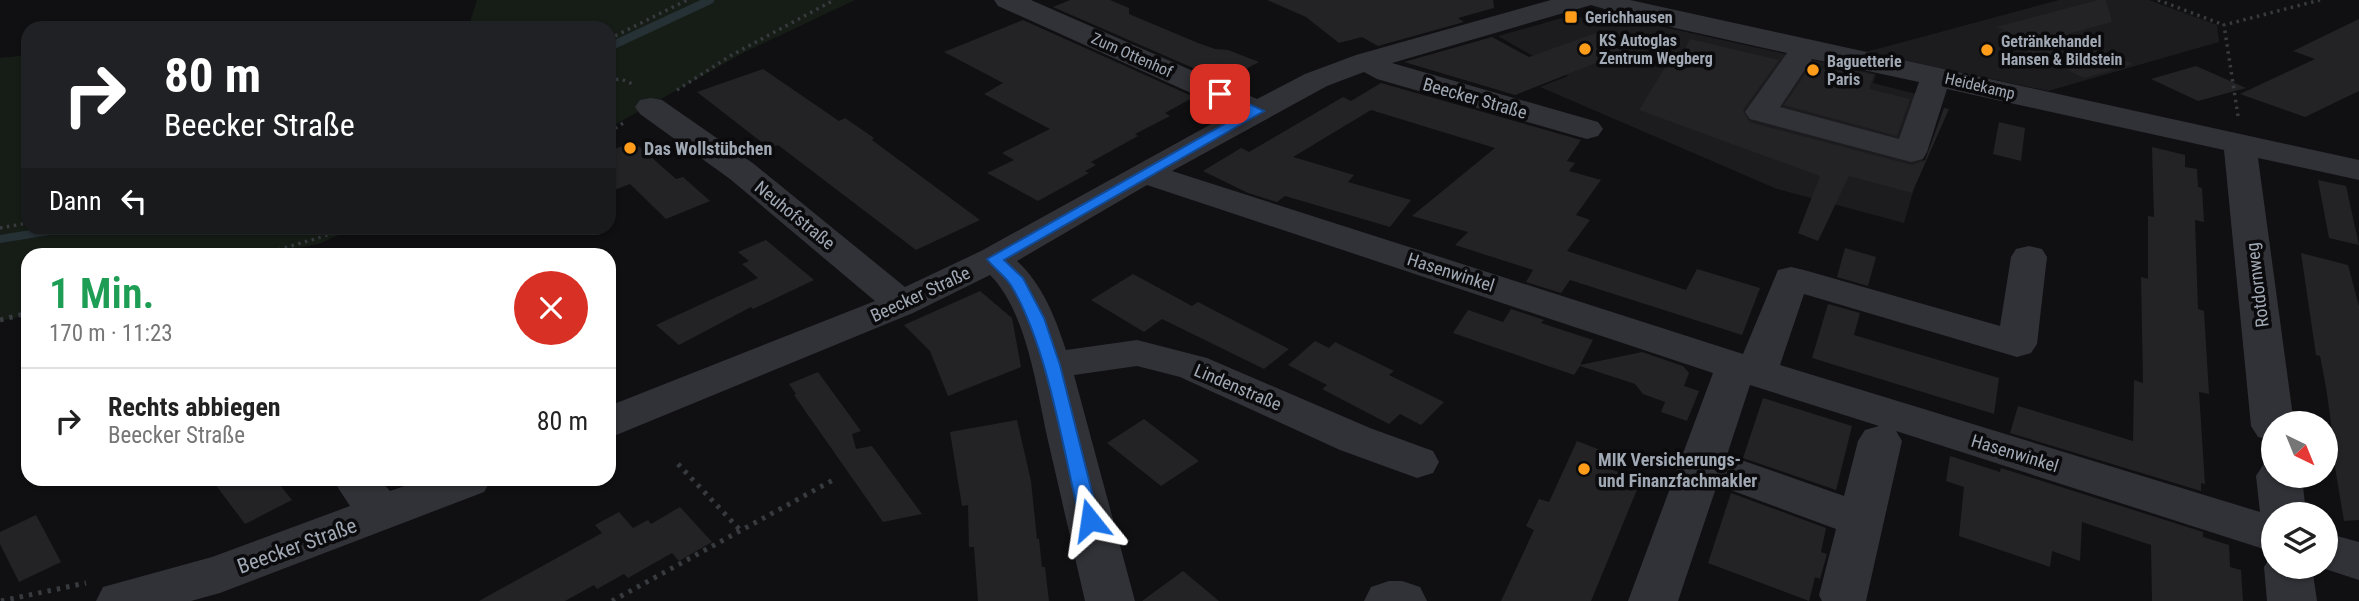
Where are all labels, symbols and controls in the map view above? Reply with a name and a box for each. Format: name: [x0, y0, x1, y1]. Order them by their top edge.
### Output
place label: Gerichhausen: [1585, 8, 1673, 27]
marker: Gerichhausen: [1563, 9, 1579, 25]
street label: Zum Ottenhof: [1088, 29, 1176, 81]
place label: KS Autoglas Zentrum Wegberg: [1599, 31, 1713, 68]
place label: Getränkehandel Hansen & Bildstein: [2001, 32, 2122, 69]
marker: KS Autoglas Zentrum Wegberg: [1577, 41, 1593, 57]
marker: Getränkehandel Hansen & Bildstein: [1979, 42, 1995, 58]
text: 80 m: [164, 47, 261, 104]
icon: right: [49, 49, 140, 140]
place label: Baguetterie Paris: [1827, 52, 1902, 89]
marker: Baguetterie Paris: [1805, 62, 1821, 78]
pin: [1190, 64, 1250, 124]
street label: Heidekamp: [1943, 69, 2017, 103]
street label: Beecker Straße: [1421, 73, 1529, 123]
icon: arrive: [1201, 75, 1239, 113]
text: Beecker Straße: [164, 106, 355, 144]
place label: Das Wollstübchen: [644, 138, 772, 159]
marker: Das Wollstübchen: [622, 140, 638, 156]
street label: Neuhofstraße: [751, 176, 839, 254]
icon: left: [115, 182, 153, 220]
text: Dann: [49, 186, 101, 216]
street label: Rotdornweg: [2241, 241, 2273, 329]
street label: Hasenwinkel: [1405, 248, 1497, 296]
street label: Beecker Straße: [867, 262, 973, 326]
text: 1 Min.: [49, 269, 155, 318]
button: close: [514, 271, 588, 345]
text: 170 m · 11:23: [49, 320, 173, 347]
street label: Lindenstraße: [1191, 359, 1285, 415]
text: Rechts abbiegen: [108, 392, 281, 422]
icon: right: [49, 402, 87, 440]
text: 80 m: [537, 406, 588, 436]
north arrow: [2261, 411, 2338, 488]
map controls: [2261, 411, 2338, 579]
text: Beecker Straße: [108, 422, 245, 449]
street label: Hasenwinkel: [1969, 430, 2061, 476]
place label: MIK Versicherungs- und Finanzfachmakler: [1598, 449, 1757, 491]
marker: MIK Versicherungs- und Finanzfachmakler: [1576, 461, 1592, 477]
position arrow: [1053, 483, 1127, 557]
button: layers: [2261, 502, 2338, 579]
street label: Beecker Straße: [234, 513, 360, 579]

